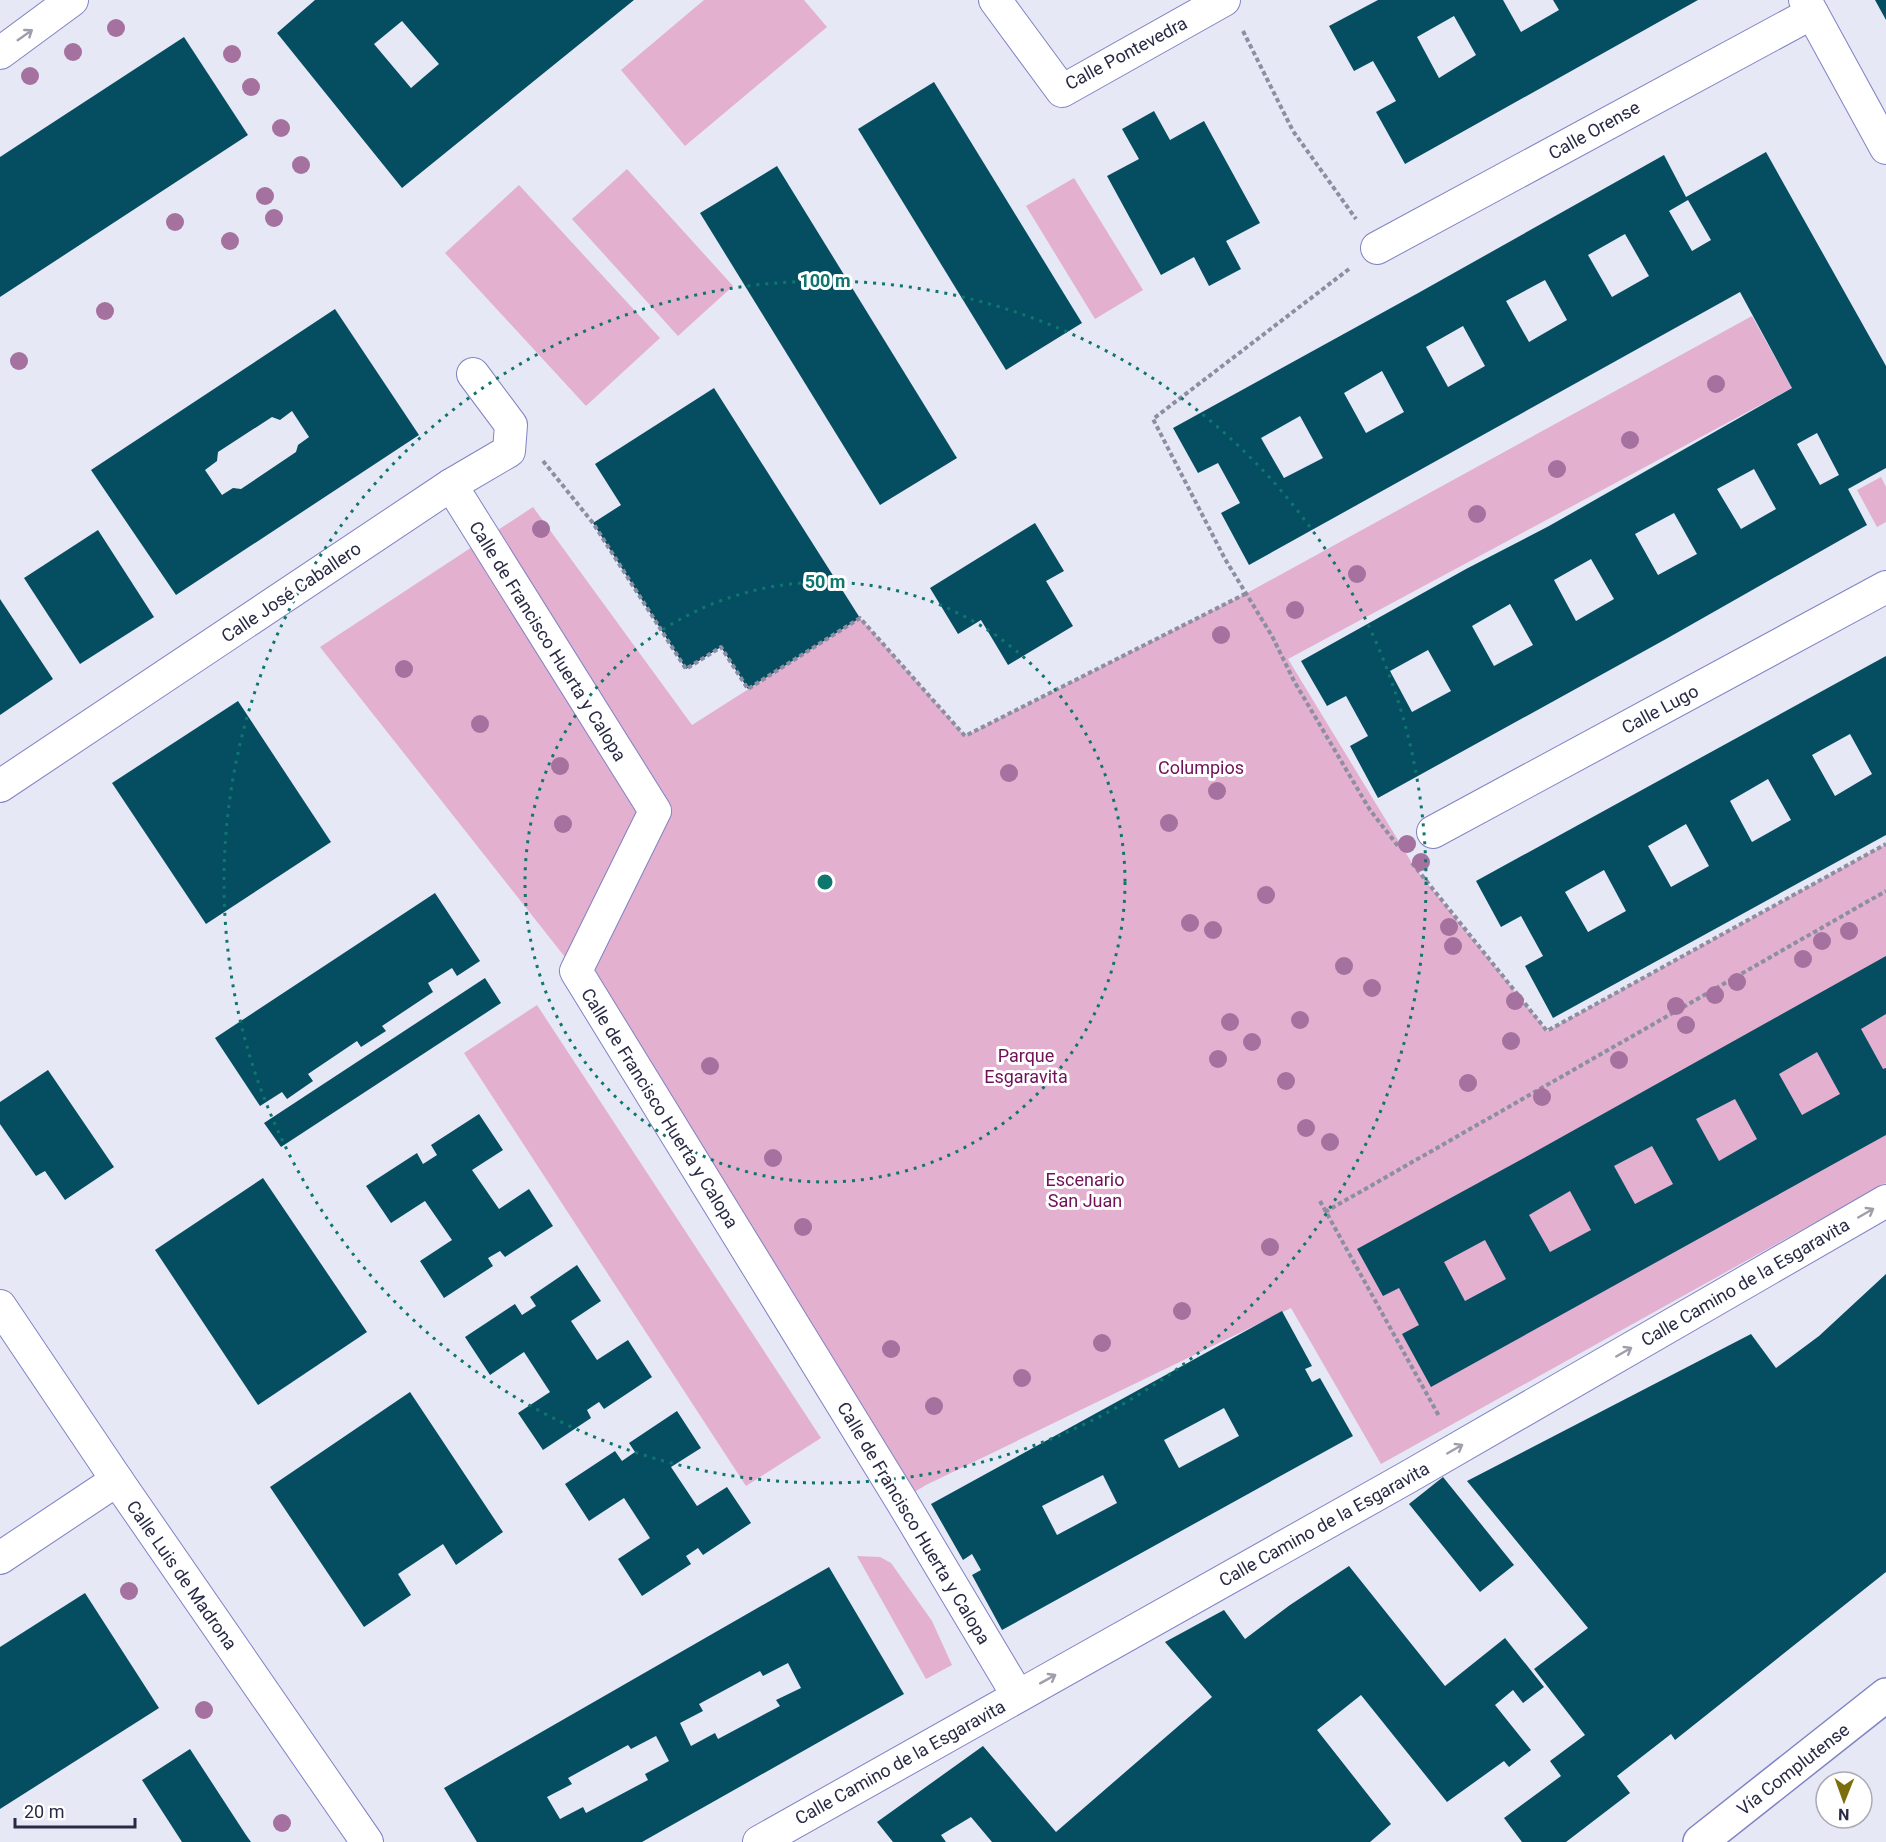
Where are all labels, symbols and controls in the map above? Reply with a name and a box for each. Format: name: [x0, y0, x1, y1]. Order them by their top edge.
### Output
street label: Calle Pontevedra: [1062, 12, 1190, 94]
one-way arrow: [17, 29, 33, 41]
street label: Calle Orense: [1545, 96, 1643, 164]
text: 100 m: [799, 270, 851, 291]
street label: Calle de Francisco Huerta y Calopa: [465, 517, 631, 765]
street label: Calle José Caballero: [217, 538, 365, 646]
text: 50 m: [805, 571, 845, 592]
street label: Calle Lugo: [1618, 680, 1702, 738]
park label: Columpios: [1158, 757, 1244, 778]
centre of rings: [815, 872, 835, 892]
street label: Calle de Francisco Huerta y Calopa: [577, 984, 743, 1232]
park label: Parque Esgaravita: [984, 1045, 1068, 1087]
park label: Escenario San Juan: [1046, 1169, 1124, 1211]
one-way arrow: [1857, 1206, 1874, 1218]
street label: Calle Camino de la Esgaravita: [1637, 1214, 1853, 1350]
one-way arrow: [1615, 1346, 1632, 1358]
street label: Calle de Francisco Huerta y Calopa: [833, 1398, 995, 1648]
one-way arrow: [1446, 1443, 1463, 1455]
street label: Calle Camino de la Esgaravita: [1215, 1457, 1433, 1591]
street label: Calle Luis de Madrona: [123, 1496, 241, 1654]
one-way arrow: [1038, 1673, 1056, 1684]
street label: Calle Camino de la Esgaravita: [791, 1695, 1009, 1829]
street label: Vía Complutense: [1733, 1719, 1853, 1819]
north arrow: [1814, 1770, 1874, 1830]
scale bar: [15, 1791, 135, 1829]
text: 20 m: [24, 1801, 64, 1822]
text: N: [1838, 1805, 1850, 1824]

